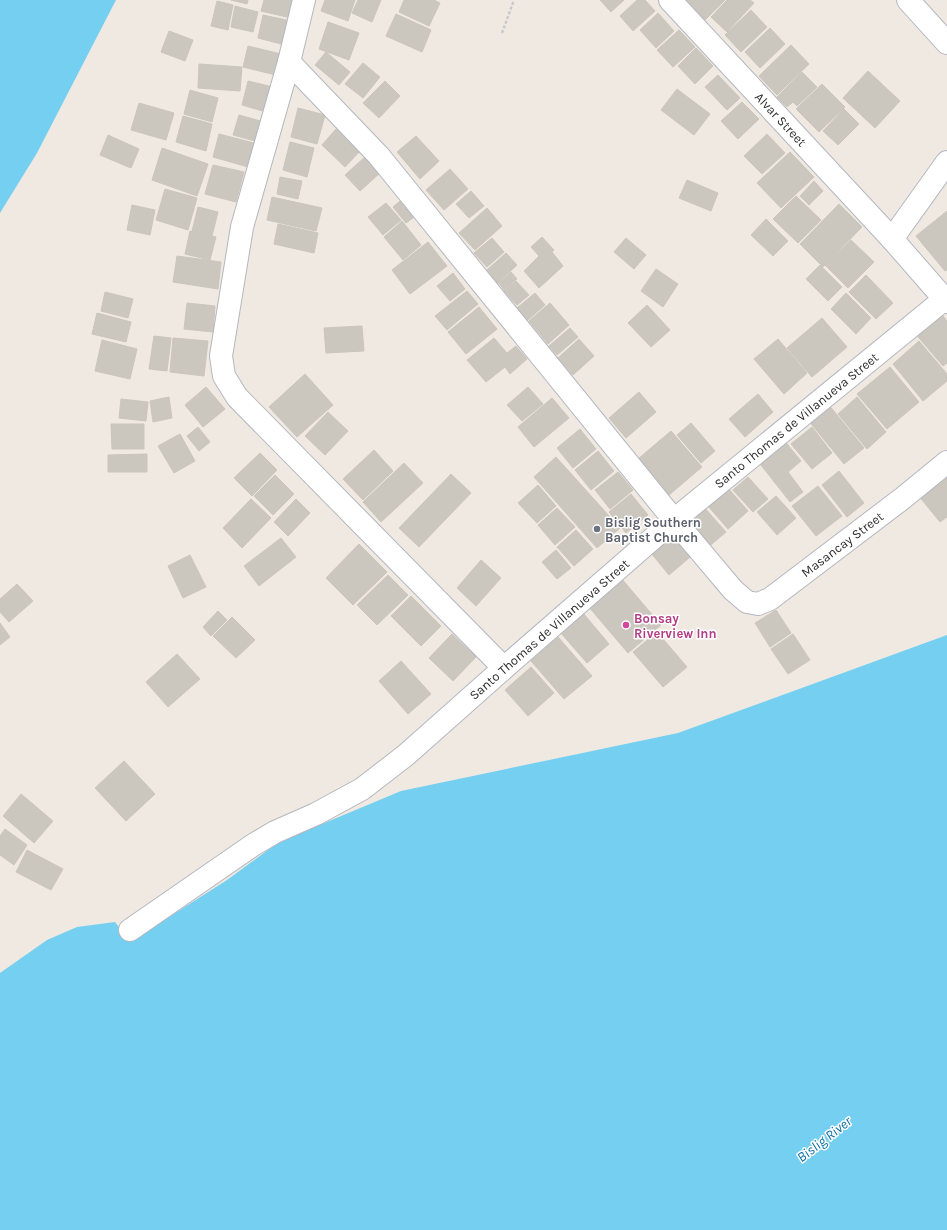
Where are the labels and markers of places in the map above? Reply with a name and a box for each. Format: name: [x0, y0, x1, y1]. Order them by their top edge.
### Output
place label: Bislig Southern Baptist Church: [605, 515, 701, 545]
marker: Bislig Southern Baptist Church: [592, 524, 602, 534]
place label: Bonsay Riverview Inn: [634, 611, 717, 641]
marker: Bonsay Riverview Inn: [621, 620, 631, 630]

